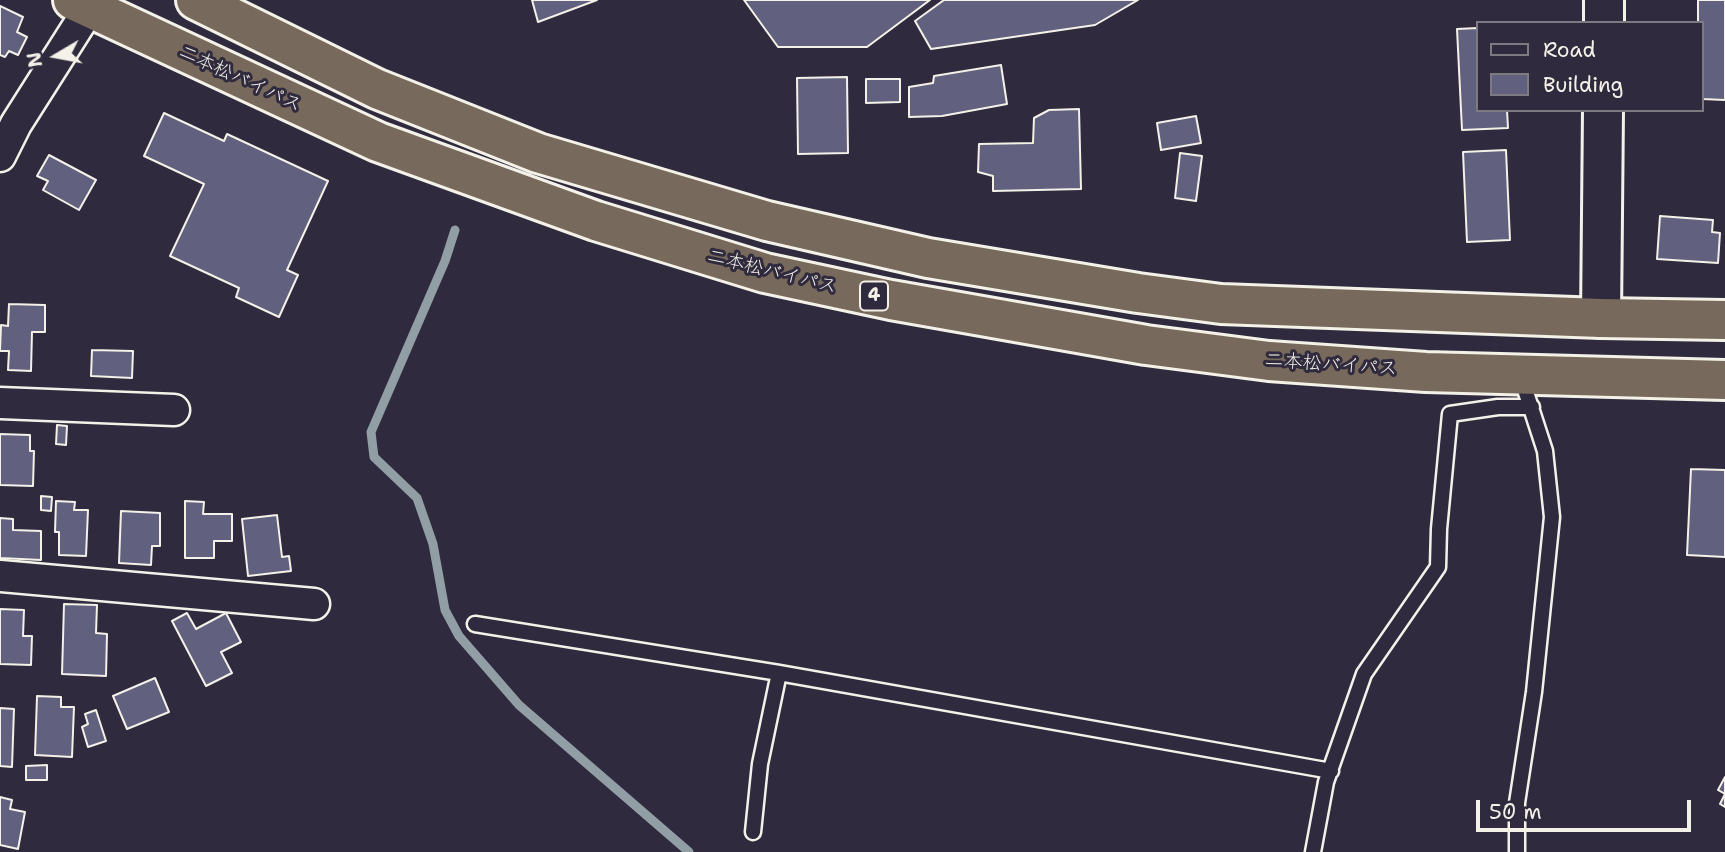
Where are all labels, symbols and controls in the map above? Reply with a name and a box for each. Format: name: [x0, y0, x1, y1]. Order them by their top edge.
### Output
north arrow: [21, 21, 91, 91]
legend: [1476, 21, 1704, 112]
text: Road: [1543, 36, 1596, 64]
street label: 二本松バイパス: [175, 41, 305, 117]
text: N: [21, 50, 48, 69]
text: Building: [1543, 71, 1623, 99]
street label: 二本松バイパス: [705, 245, 839, 299]
road number: 4: [860, 282, 888, 310]
street label: 二本松バイパス: [1264, 349, 1398, 381]
scale bar: [1480, 786, 1695, 830]
text: 50 m: [1489, 798, 1542, 826]

